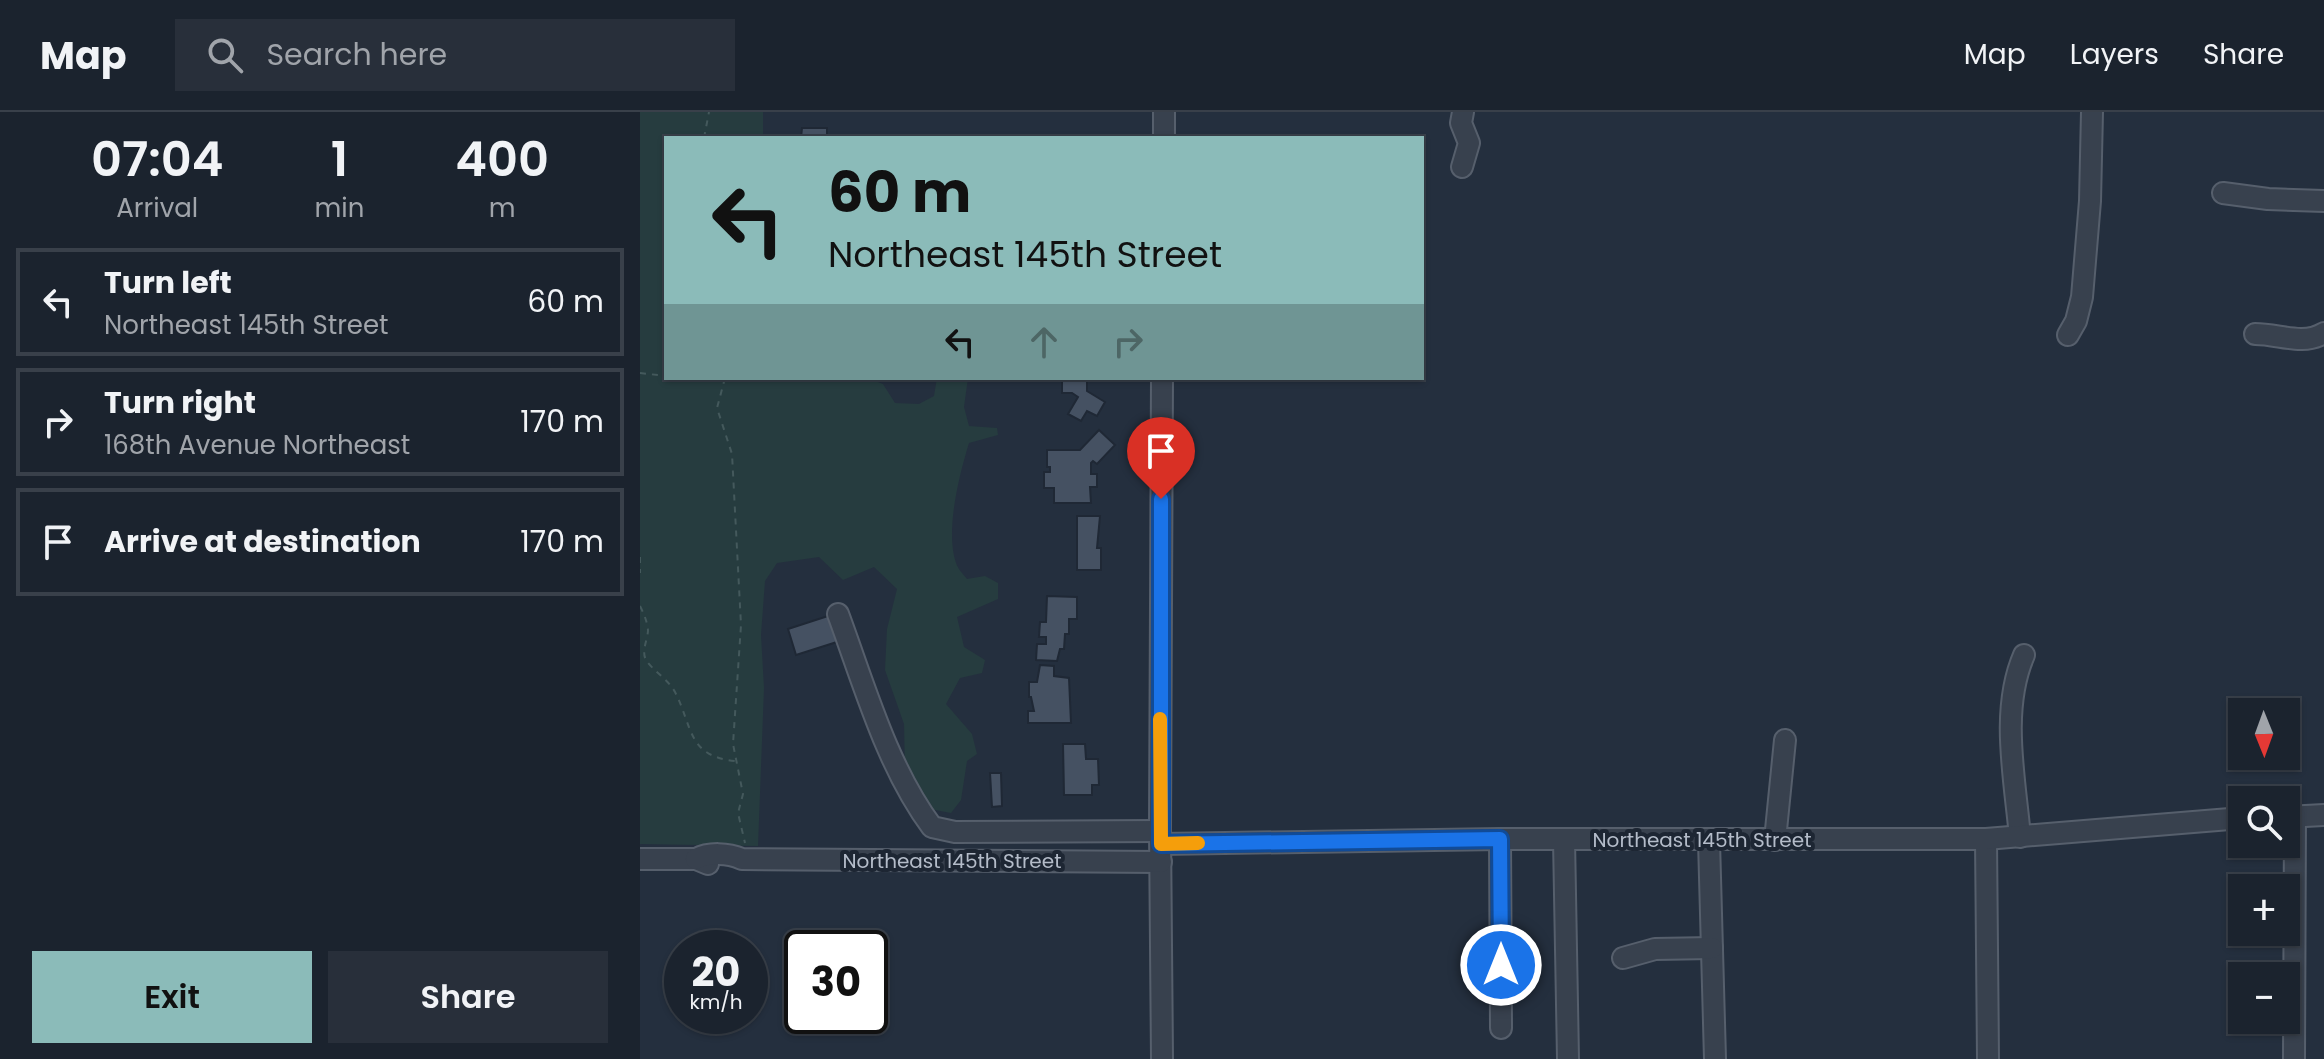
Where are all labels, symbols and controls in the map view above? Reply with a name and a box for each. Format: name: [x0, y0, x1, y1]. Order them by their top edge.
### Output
search box: [175, 19, 735, 91]
text: Map: [40, 29, 127, 82]
icon: search: [203, 33, 247, 77]
text: Search here: [267, 33, 447, 76]
text: Map: [1964, 35, 2026, 74]
text: Layers: [2070, 35, 2159, 74]
text: Share: [2203, 35, 2284, 74]
text: 07:04: [91, 126, 224, 193]
text: 1: [331, 126, 348, 193]
text: 400: [455, 126, 549, 193]
text: 60 m: [828, 153, 971, 232]
icon: left: [696, 168, 800, 272]
text: Arrival: [116, 190, 198, 226]
text: min: [315, 190, 364, 226]
text: m: [489, 190, 516, 226]
text: Northeast 145th Street: [828, 229, 1222, 280]
text: Turn left: [104, 261, 232, 304]
icon: left: [36, 280, 80, 324]
text: 60 m: [527, 280, 604, 323]
text: Northeast 145th Street: [104, 307, 389, 343]
icon: left: [938, 320, 982, 364]
icon: ahead: [1022, 320, 1066, 364]
icon: right: [1106, 320, 1150, 364]
text: Turn right: [104, 381, 256, 424]
icon: right: [36, 400, 80, 444]
text: 170 m: [520, 400, 604, 443]
pin: [1127, 417, 1195, 499]
text: 168th Avenue Northeast: [104, 427, 410, 463]
icon: arrive: [1139, 429, 1183, 473]
icon: arrive: [36, 520, 80, 564]
text: Arrive at destination: [104, 520, 421, 563]
text: 170 m: [520, 520, 604, 563]
north arrow: [2228, 698, 2300, 770]
map controls: [2228, 698, 2300, 1034]
button: search: [2228, 786, 2300, 858]
street label: Northeast 145th Street: [1593, 826, 1811, 854]
street label: Northeast 145th Street: [843, 847, 1061, 875]
button: +: [2228, 874, 2300, 946]
position arrow: [1459, 923, 1543, 1007]
speed limit sign: 30: [784, 930, 888, 1034]
text: 20: [692, 944, 740, 1000]
button: Exit: [32, 951, 312, 1043]
button: Share: [328, 951, 608, 1043]
button: −: [2228, 962, 2300, 1034]
text: km/h: [689, 988, 743, 1016]

